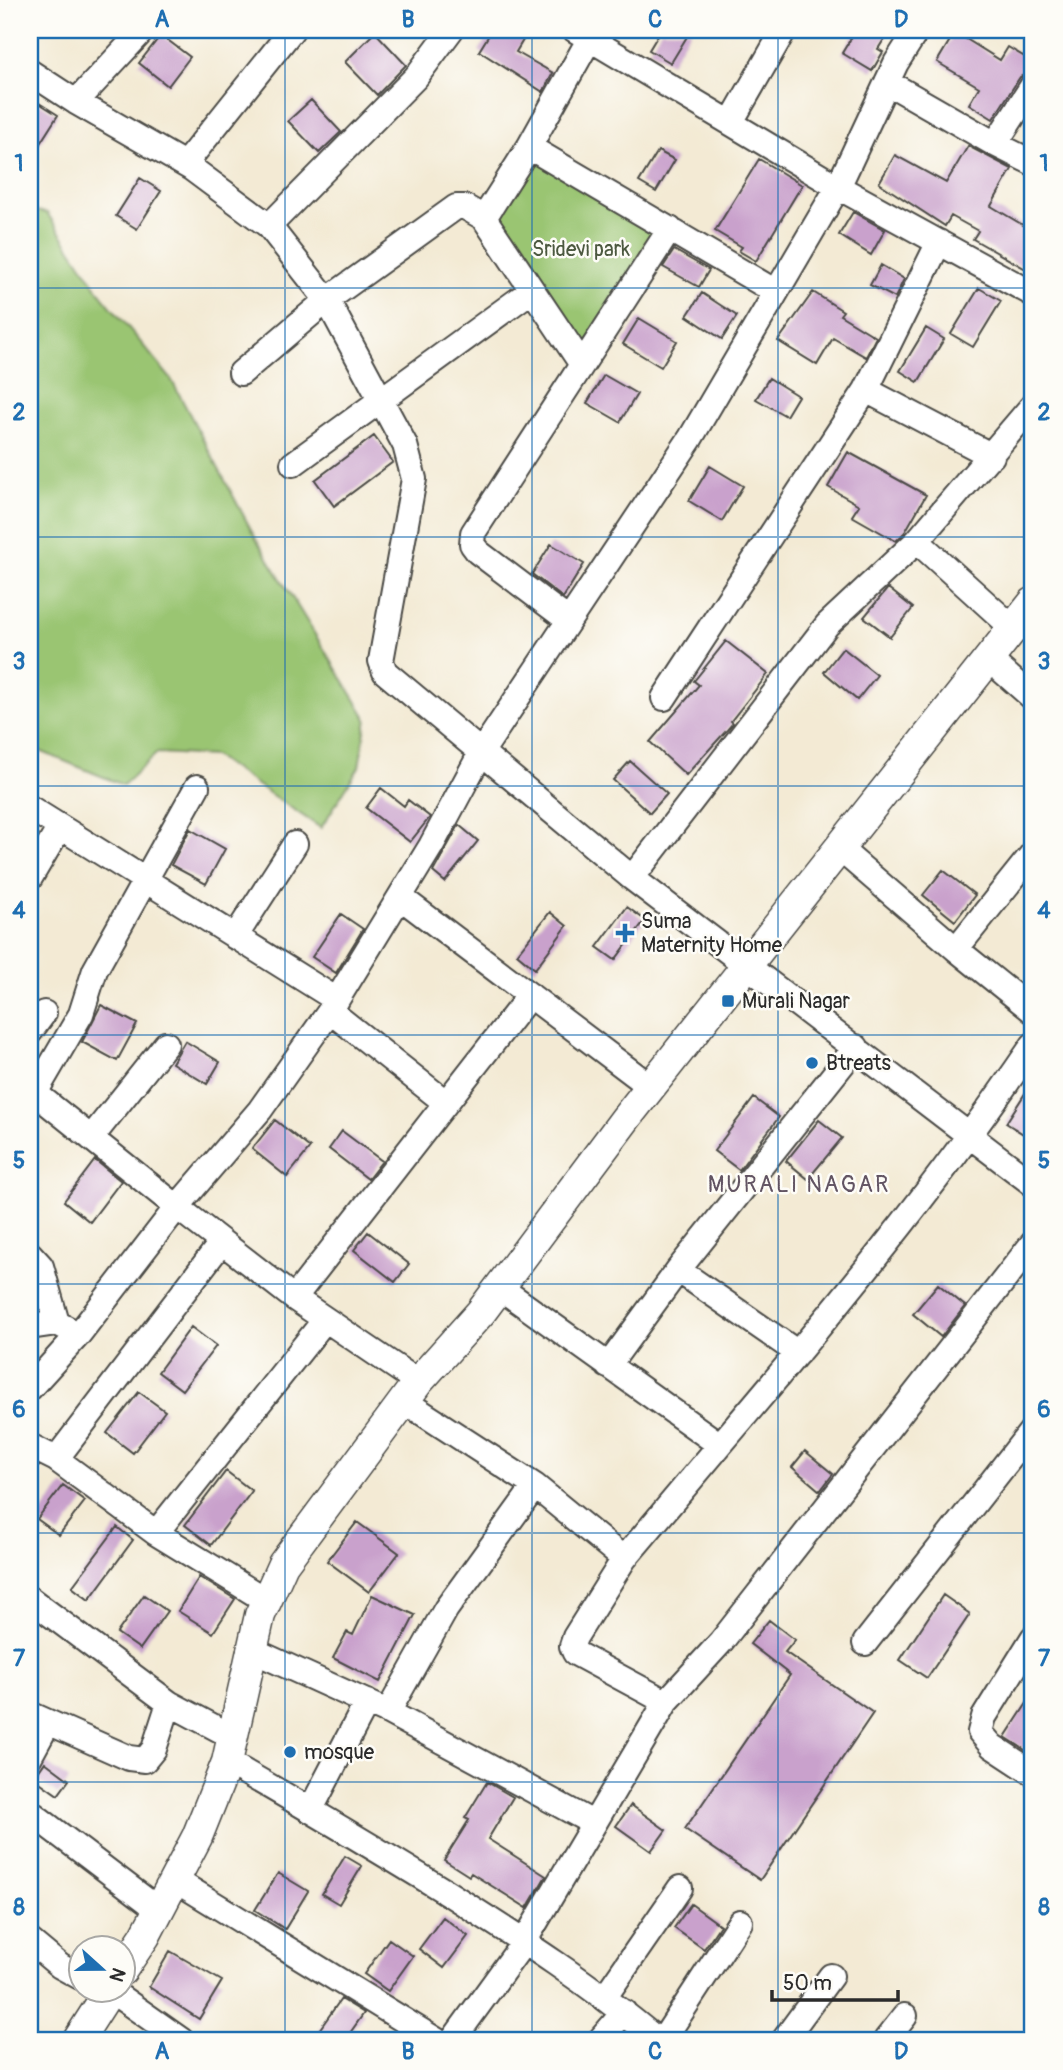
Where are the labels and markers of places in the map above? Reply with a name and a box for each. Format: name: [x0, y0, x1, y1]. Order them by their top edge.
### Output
place label: Suma Maternity Home: [641, 908, 783, 959]
marker: Suma Maternity Home: [615, 923, 635, 943]
place label: Murali Nagar: [742, 988, 851, 1015]
marker: Murali Nagar: [720, 993, 736, 1009]
place label: Btreats: [826, 1050, 891, 1077]
marker: Btreats: [804, 1055, 820, 1071]
place label: mosque: [304, 1739, 375, 1766]
marker: mosque: [282, 1744, 298, 1760]

